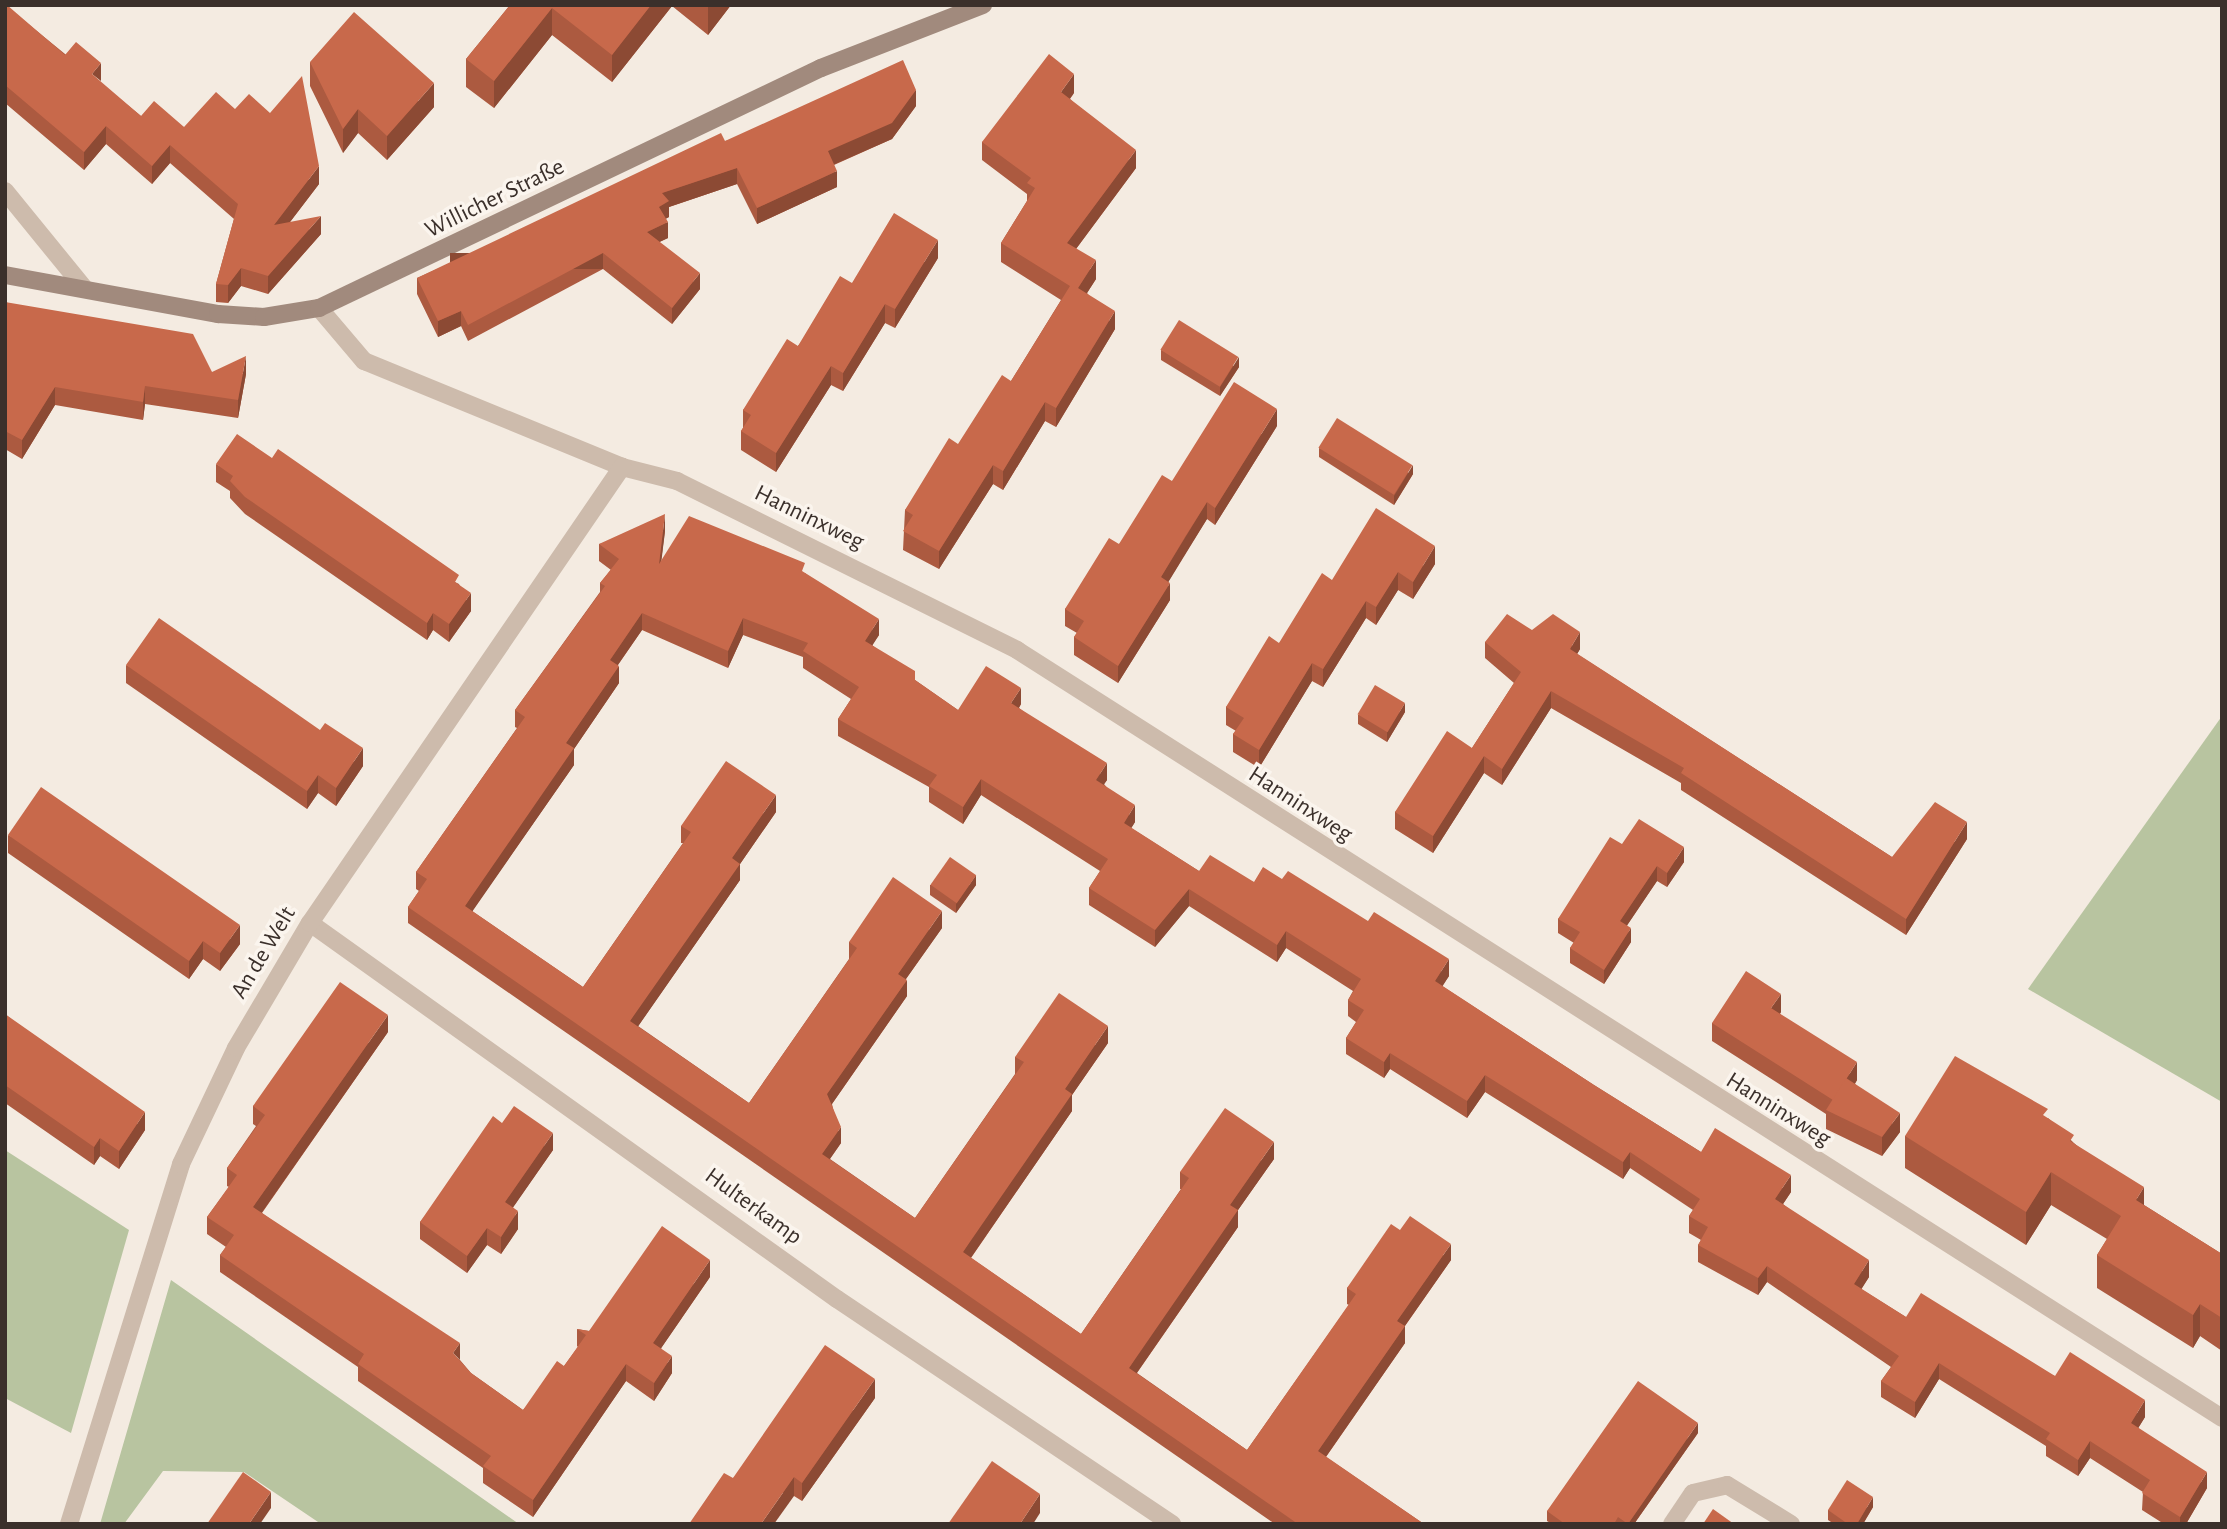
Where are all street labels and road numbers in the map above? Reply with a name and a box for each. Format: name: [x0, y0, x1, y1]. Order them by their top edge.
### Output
street label: Willicher Straße: [421, 153, 569, 245]
street label: Hanninxweg: [750, 479, 868, 557]
street label: Hanninxweg: [1243, 761, 1357, 849]
street label: An de Welt: [225, 902, 303, 1004]
street label: Hanninxweg: [1720, 1066, 1836, 1154]
street label: Hulterkamp: [699, 1162, 807, 1252]

